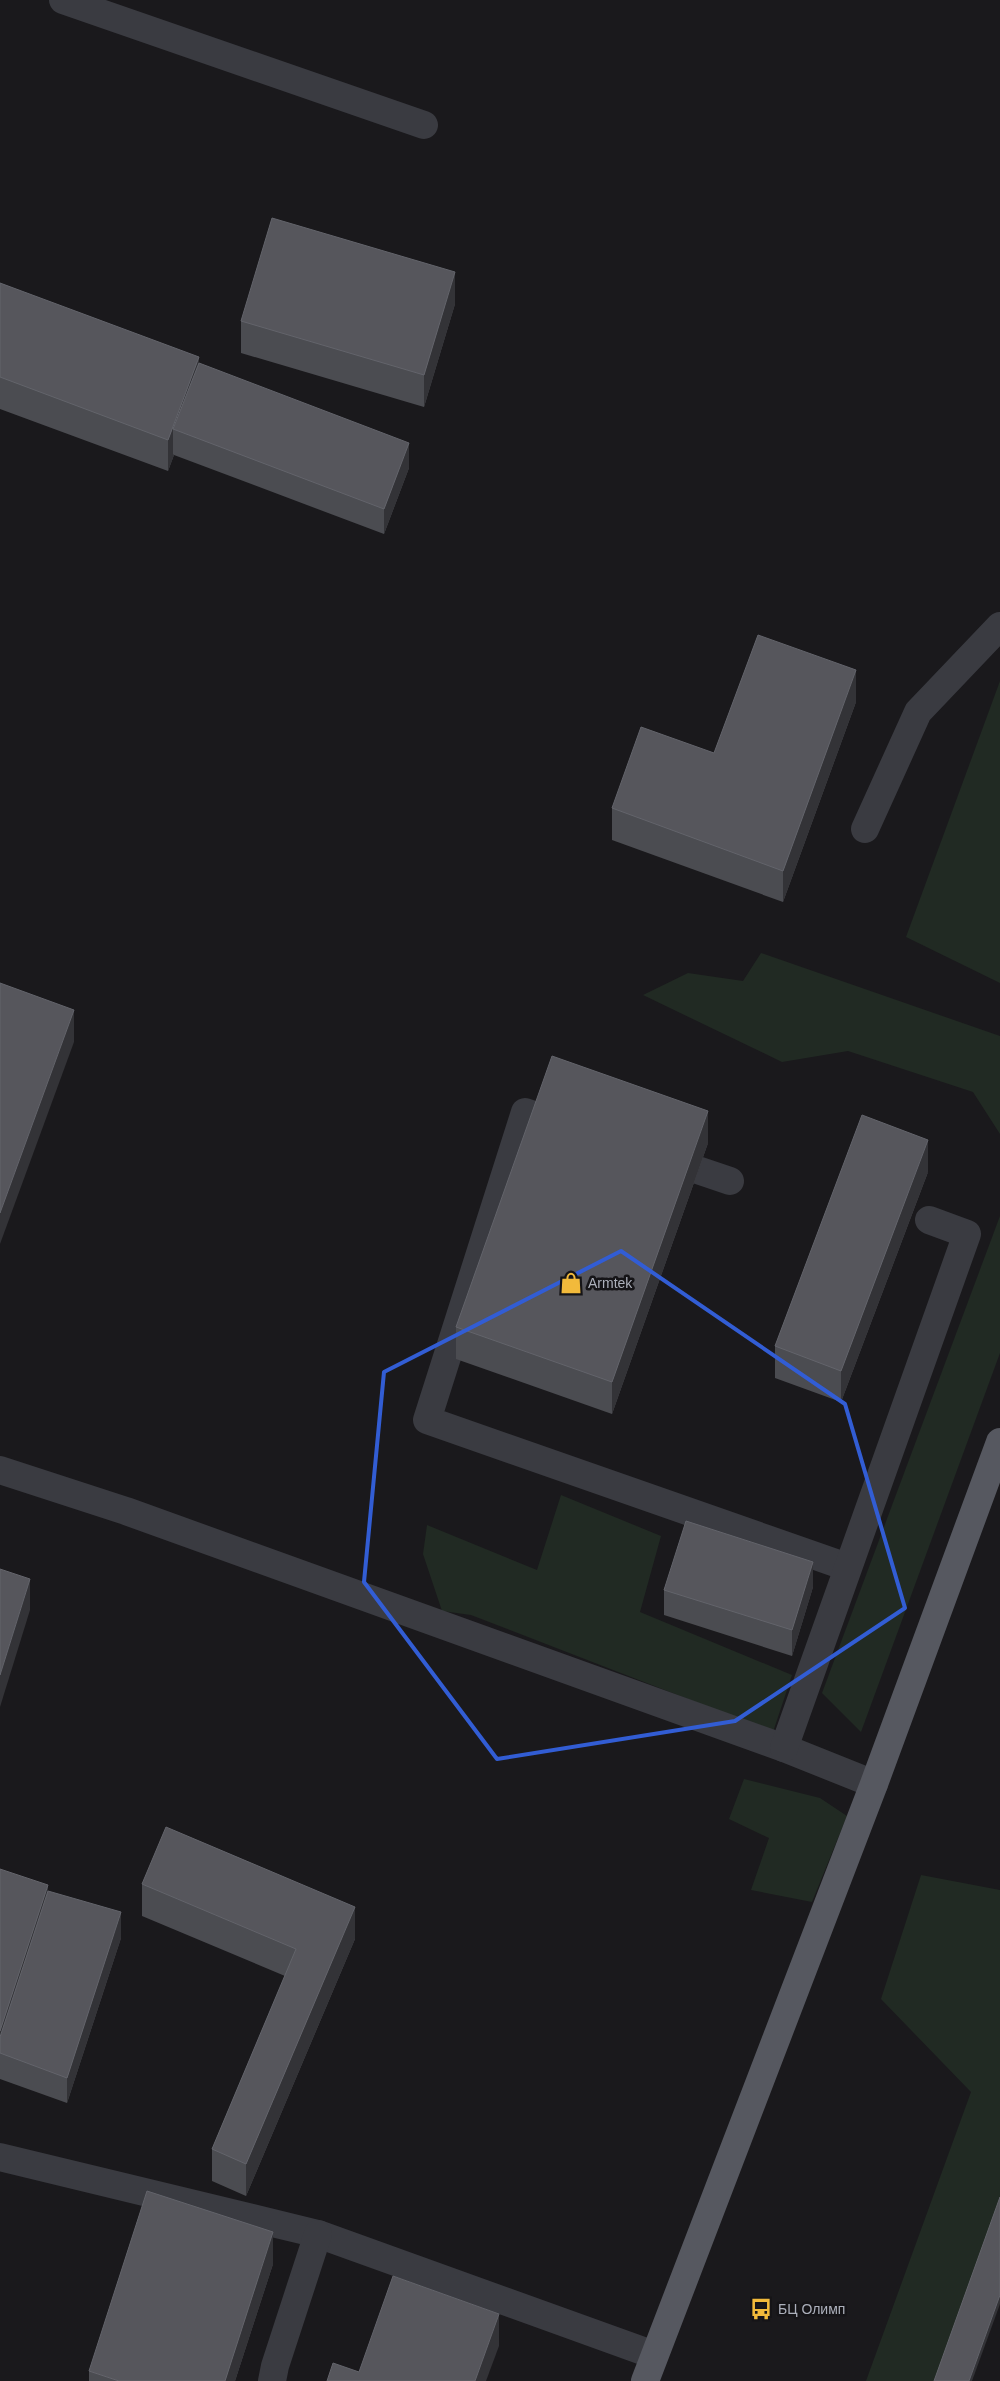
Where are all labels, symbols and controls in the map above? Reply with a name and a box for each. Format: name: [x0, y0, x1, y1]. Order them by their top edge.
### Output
shop icon: Armtek: [558, 1270, 584, 1296]
place label: Armtek: [588, 1275, 633, 1291]
bus stop icon: БЦ Олимп: [748, 2296, 774, 2322]
place label: БЦ Олимп: [778, 2301, 845, 2317]

